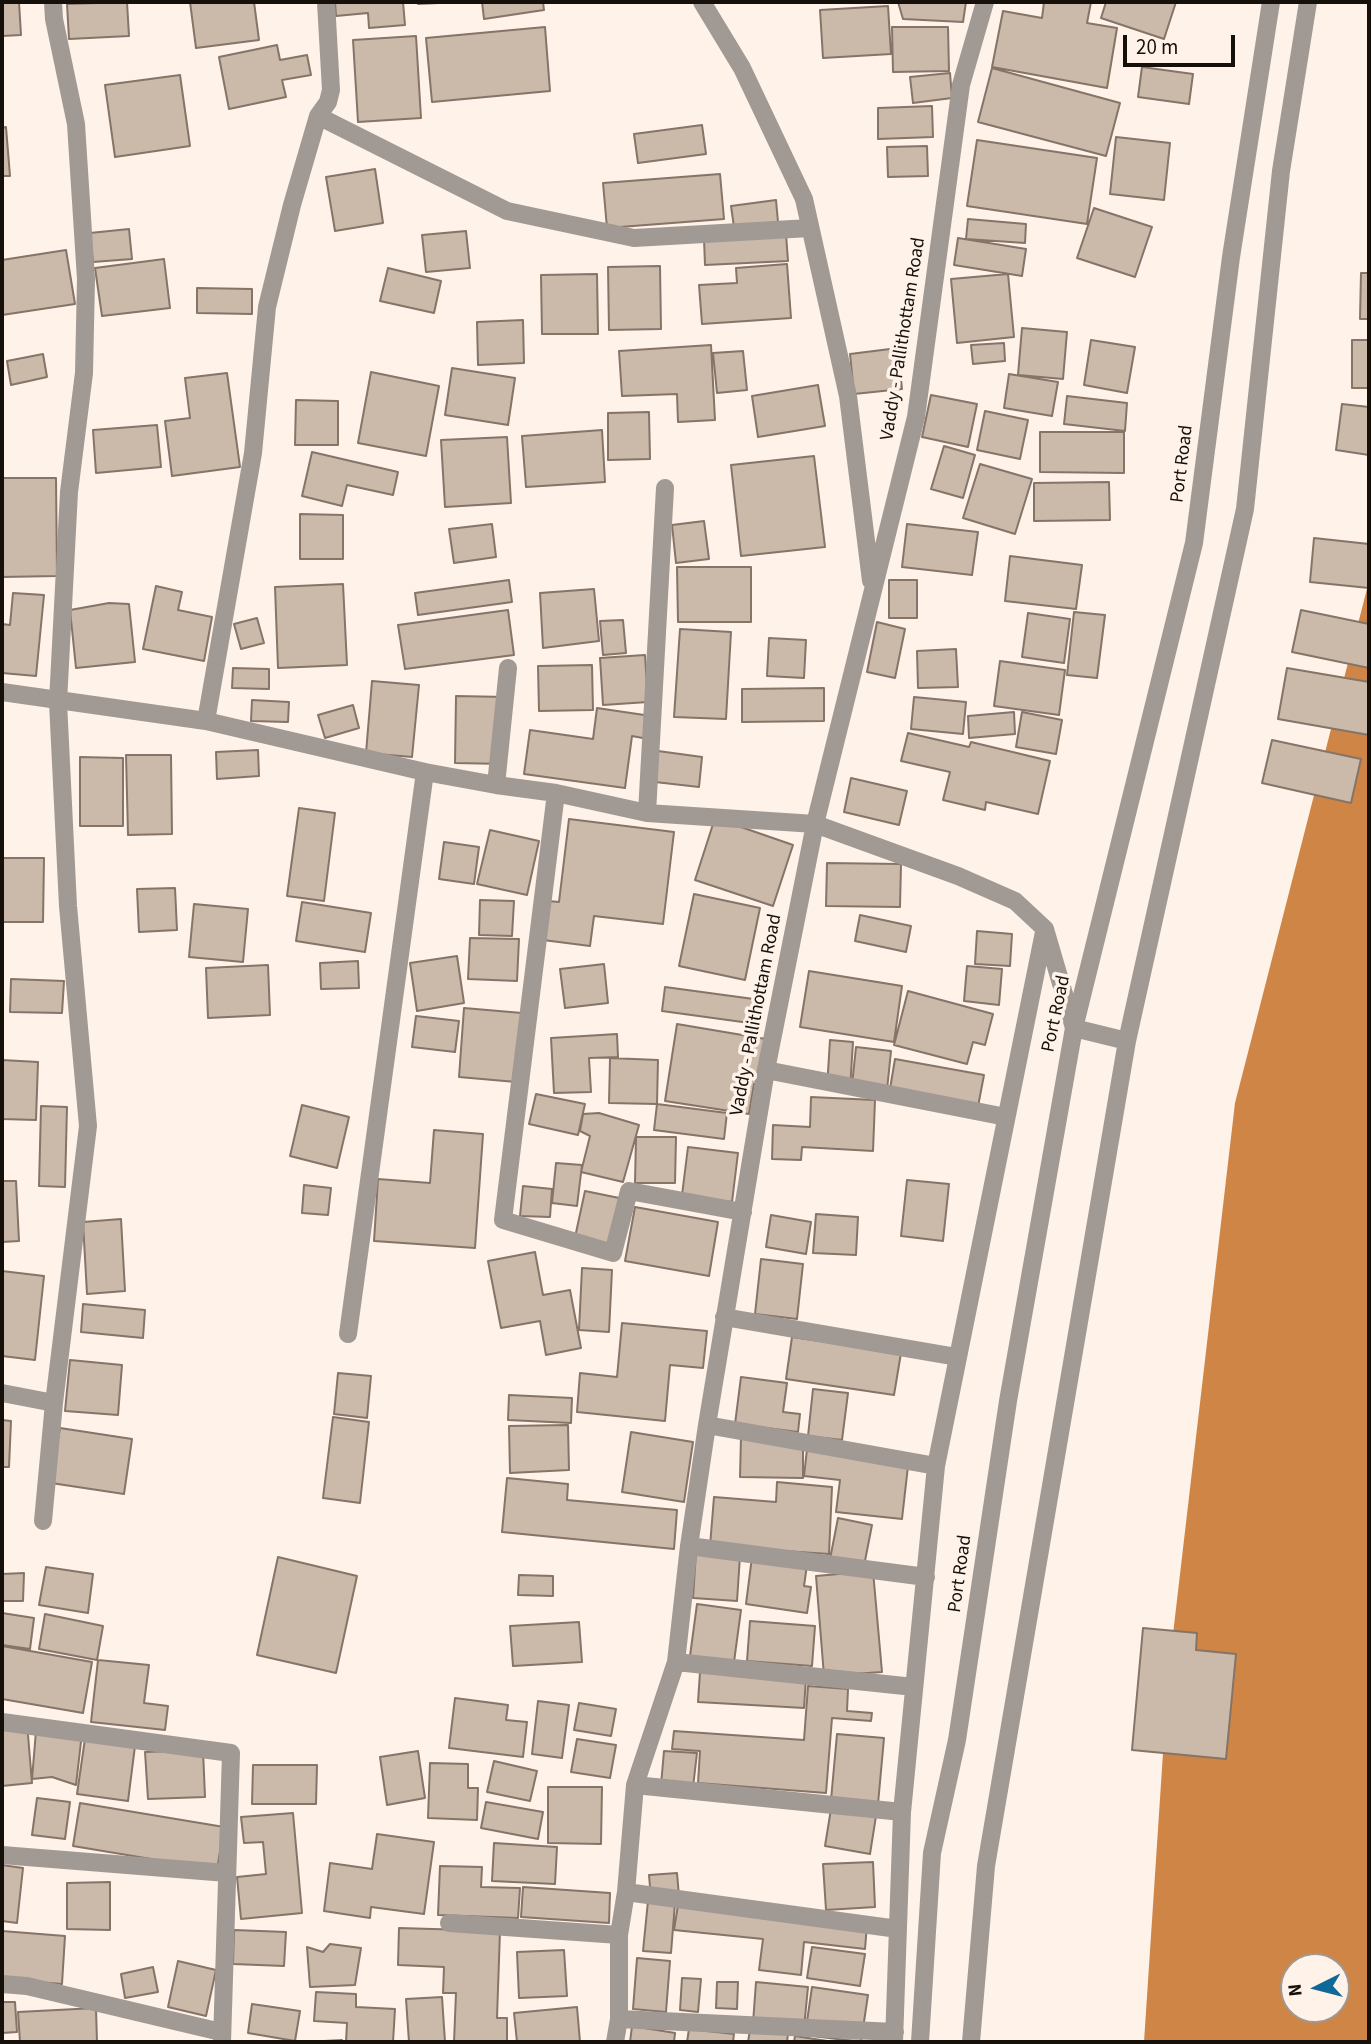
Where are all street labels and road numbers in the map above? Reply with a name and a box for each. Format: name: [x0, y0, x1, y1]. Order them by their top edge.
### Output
street label: Vaddy - Pallithottam Road: [877, 236, 931, 442]
street label: Port Road: [1167, 424, 1199, 504]
street label: Vaddy - Pallithottam Road: [726, 912, 788, 1118]
street label: Port Road: [1038, 973, 1076, 1055]
street label: Port Road: [944, 1534, 978, 1614]

